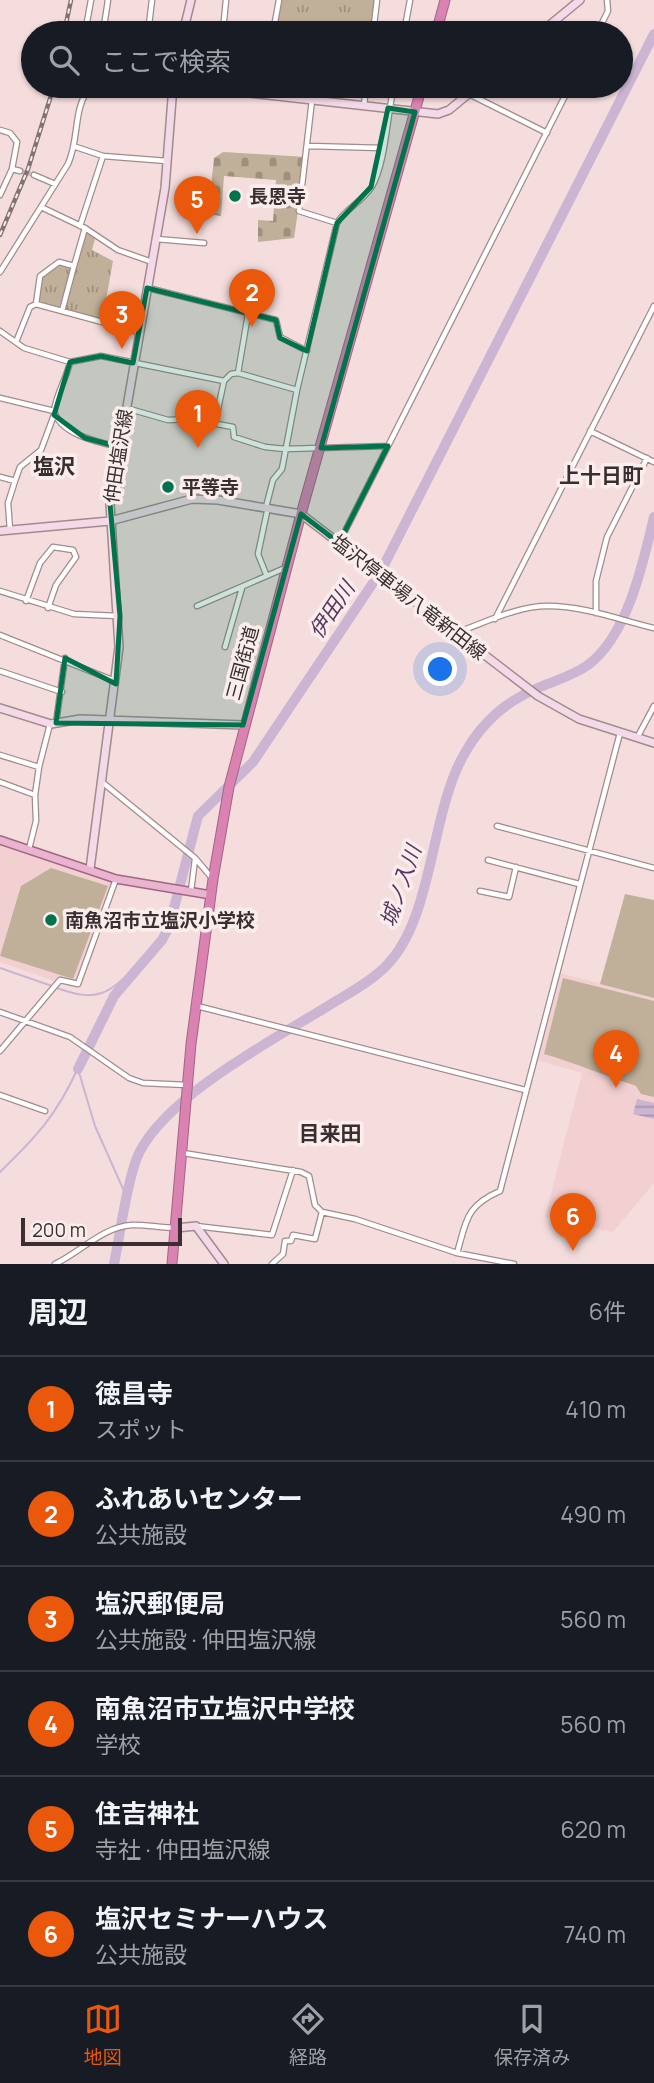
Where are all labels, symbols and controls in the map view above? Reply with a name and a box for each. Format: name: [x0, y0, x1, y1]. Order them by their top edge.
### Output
search box: [21, 21, 633, 98]
icon: search: [45, 41, 83, 79]
text: ここで検索: [101, 43, 231, 79]
pin: 5: [174, 176, 220, 234]
place label: 長恩寺: [249, 183, 306, 209]
marker: 長恩寺: [227, 188, 243, 204]
pin: 2: [229, 269, 275, 327]
pin: 3: [99, 291, 145, 349]
pin: 1: [175, 390, 221, 448]
street label: 仲田塩沢線: [98, 407, 138, 505]
district label: 塩沢: [33, 452, 75, 480]
district label: 上十日町: [559, 461, 643, 489]
place label: 平等寺: [182, 474, 239, 500]
marker: 平等寺: [160, 479, 176, 495]
street label: 塩沢停車場八竜新田線: [326, 528, 492, 666]
water label: 伊田川: [302, 574, 362, 643]
street label: 三国街道: [220, 623, 264, 703]
your location: [423, 652, 457, 686]
water label: 城ノ入川: [373, 840, 428, 930]
place label: 南魚沼市立塩沢小学校: [65, 907, 255, 933]
marker: 南魚沼市立塩沢小学校: [43, 912, 59, 928]
pin: 4: [593, 1030, 639, 1088]
district label: 目来田: [299, 1119, 362, 1147]
pin: 6: [550, 1193, 596, 1251]
scale bar: [21, 1215, 182, 1247]
text: 200 m: [32, 1217, 86, 1243]
text: 周辺: [28, 1291, 88, 1332]
text: 6件: [589, 1295, 626, 1327]
text: 徳昌寺: [95, 1375, 173, 1411]
text: 1: [46, 1393, 56, 1425]
text: 410 m: [565, 1393, 626, 1425]
text: スポット: [95, 1413, 187, 1445]
text: ふれあいセンター: [95, 1480, 303, 1516]
text: 2: [44, 1498, 58, 1530]
text: 490 m: [560, 1498, 626, 1530]
text: 公共施設: [95, 1518, 187, 1550]
text: 塩沢郵便局: [95, 1585, 225, 1621]
text: 3: [44, 1603, 58, 1635]
text: 560 m: [560, 1603, 626, 1635]
text: 公共施設 · 仲田塩沢線: [95, 1623, 316, 1655]
text: 南魚沼市立塩沢中学校: [95, 1690, 355, 1726]
text: 4: [44, 1708, 58, 1740]
text: 560 m: [560, 1708, 626, 1740]
text: 学校: [95, 1728, 141, 1760]
text: 住吉神社: [95, 1795, 199, 1831]
text: 5: [44, 1813, 58, 1845]
text: 620 m: [560, 1813, 626, 1845]
text: 寺社 · 仲田塩沢線: [95, 1833, 270, 1865]
text: 塩沢セミナーハウス: [95, 1900, 328, 1936]
text: 6: [44, 1918, 58, 1950]
text: 740 m: [564, 1918, 626, 1950]
text: 公共施設: [95, 1938, 187, 1970]
tab: 地図: [84, 2000, 122, 2070]
tab: 経路: [289, 2000, 327, 2070]
tab: 保存済み: [494, 2000, 570, 2070]

